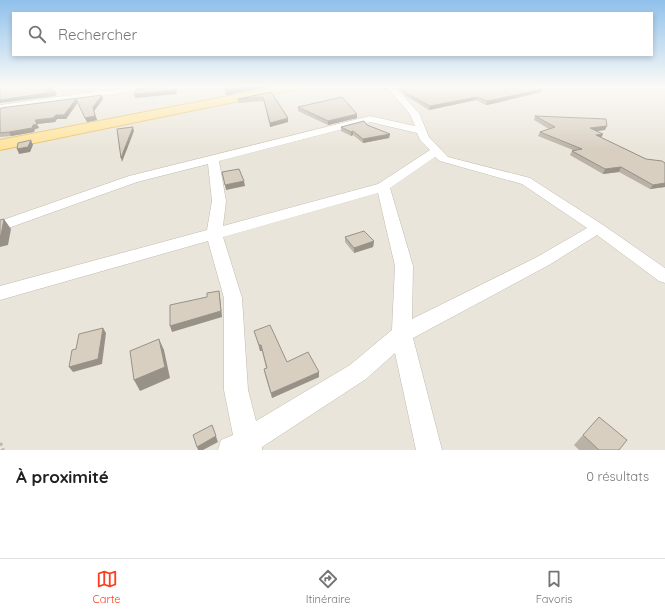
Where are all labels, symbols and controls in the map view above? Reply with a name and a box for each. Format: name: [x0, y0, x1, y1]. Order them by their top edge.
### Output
search box: [12, 12, 653, 56]
icon: search: [26, 23, 48, 45]
text: Rechercher: [58, 25, 137, 44]
text: À proximité: [16, 466, 109, 487]
text: 0 résultats: [586, 468, 649, 484]
tab: Carte: [93, 568, 121, 606]
tab: Itinéraire: [306, 568, 351, 606]
tab: Favoris: [536, 568, 572, 606]

